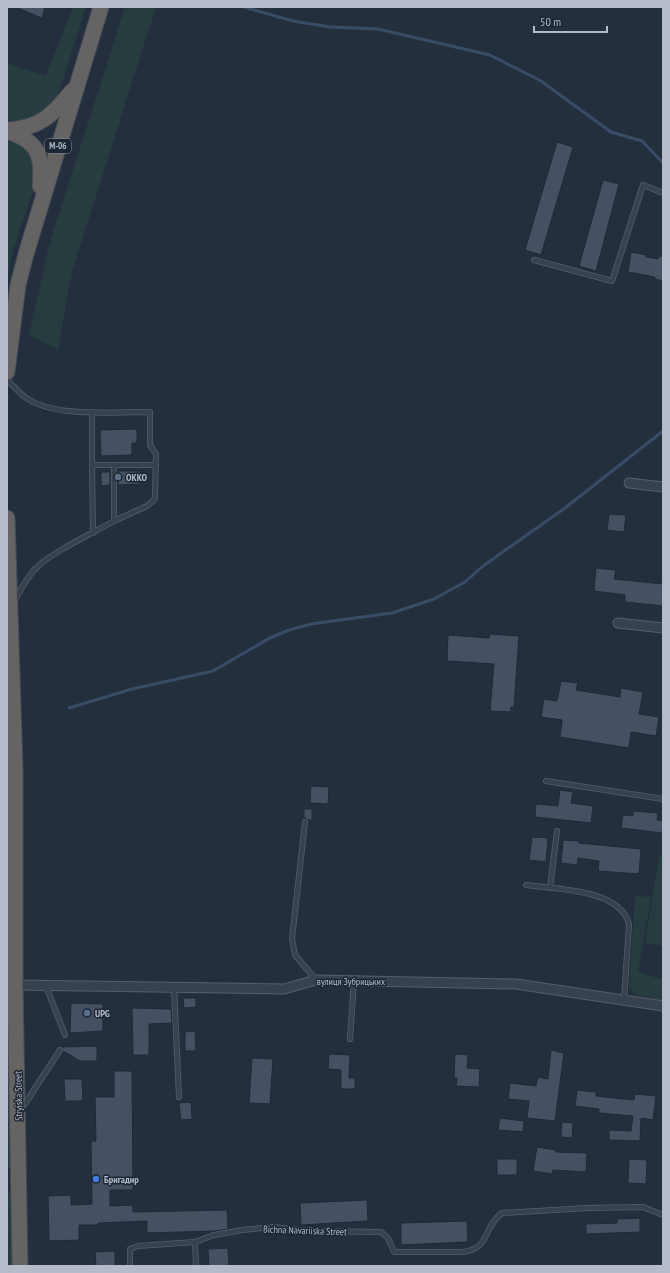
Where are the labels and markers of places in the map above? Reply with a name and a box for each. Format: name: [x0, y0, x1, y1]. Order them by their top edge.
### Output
place label: OKKO: [126, 471, 148, 484]
marker: OKKO: [113, 472, 123, 482]
place label: UPG: [95, 1007, 110, 1020]
marker: UPG: [82, 1008, 92, 1018]
place label: Бригадир: [104, 1173, 139, 1186]
marker: Бригадир: [91, 1174, 101, 1184]

